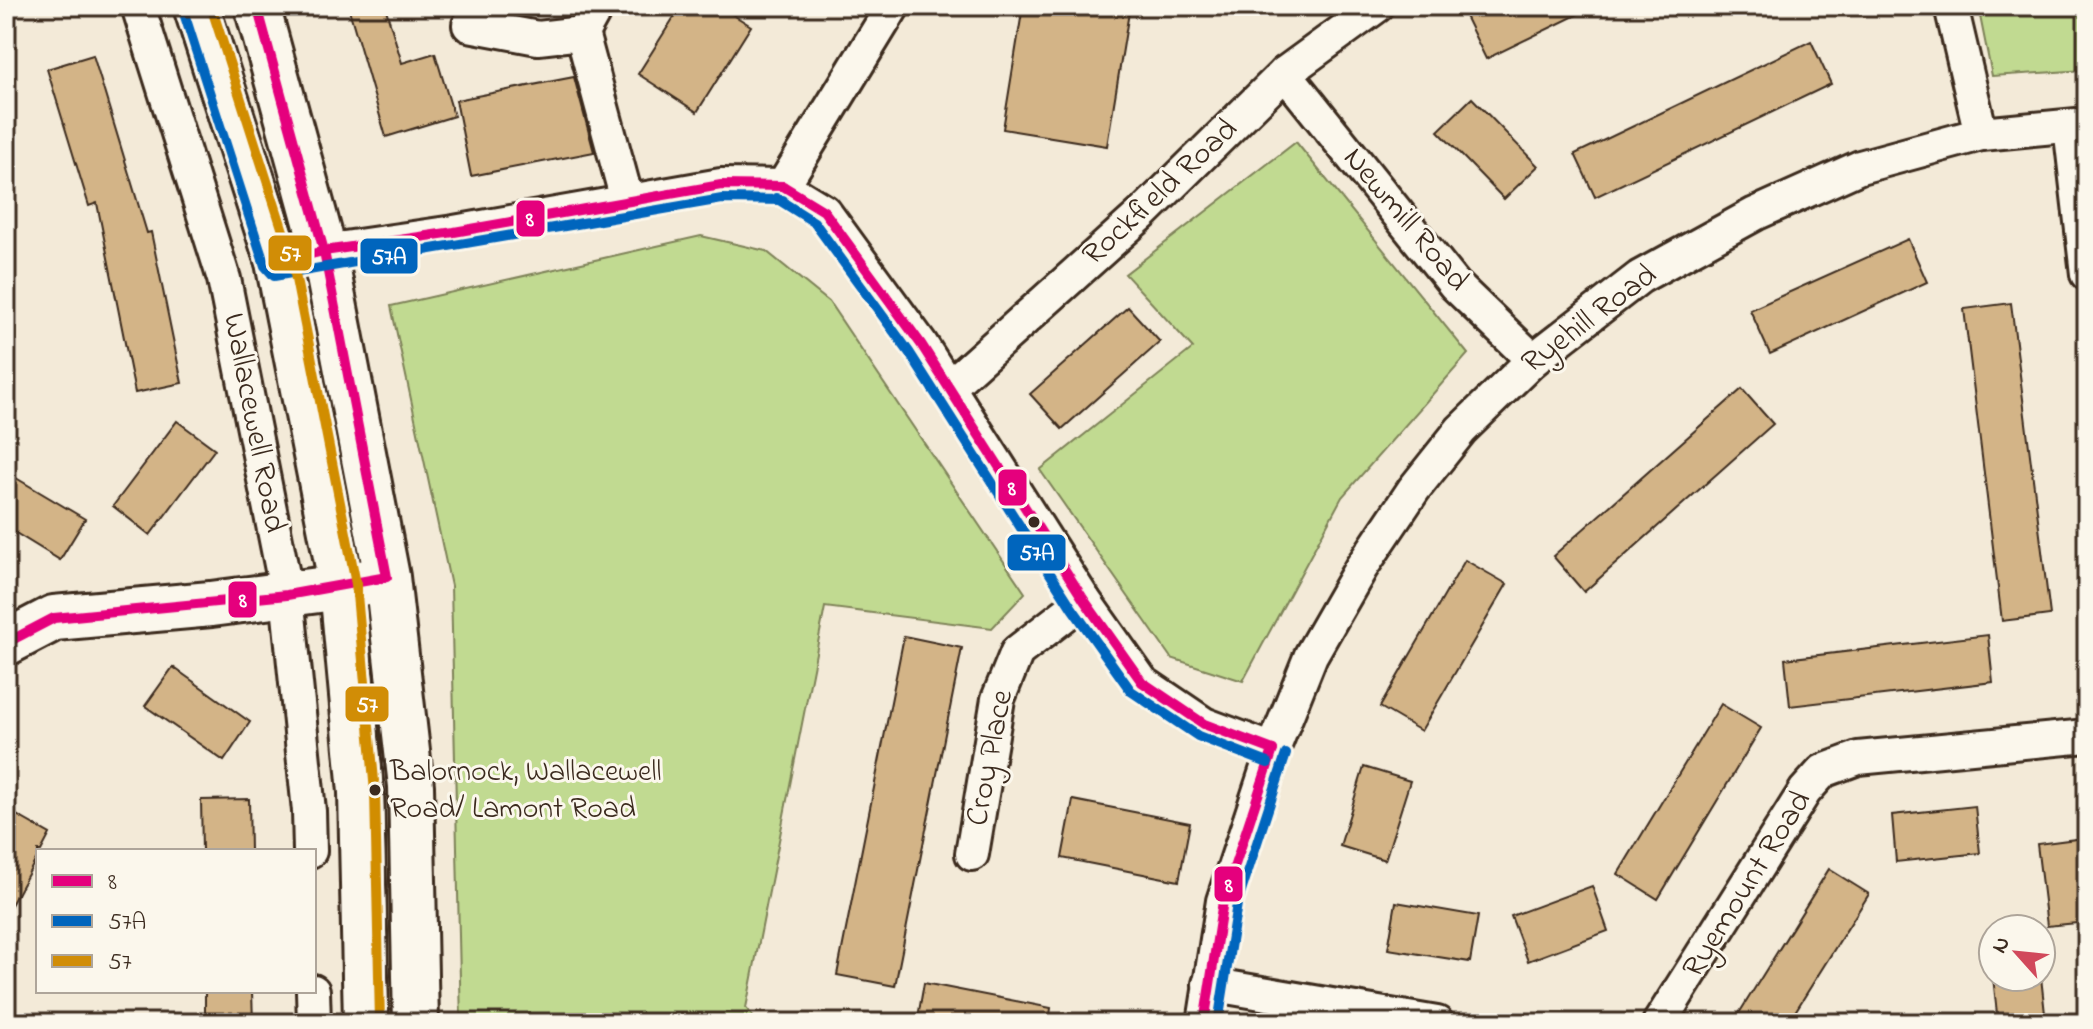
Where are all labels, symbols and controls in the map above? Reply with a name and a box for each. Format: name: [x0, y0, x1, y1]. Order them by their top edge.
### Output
street label: Rockfield Road: [1072, 108, 1250, 278]
street label: Newmill Road: [1330, 138, 1480, 302]
line badge: 8: [515, 199, 546, 238]
text: 8: [525, 205, 535, 237]
line badge: 57: [267, 234, 313, 272]
line badge: 57A: [359, 237, 419, 275]
text: 57: [279, 240, 302, 272]
text: 57A: [371, 243, 407, 275]
street label: Ryehill Road: [1512, 253, 1668, 387]
street label: Wallacewell Road: [209, 309, 297, 537]
line badge: 8: [997, 468, 1028, 507]
text: 8: [1007, 474, 1017, 506]
unlabelled marker: [1026, 514, 1042, 530]
line badge: 57A: [1006, 533, 1067, 572]
text: 57A: [1019, 539, 1055, 571]
line badge: 8: [227, 580, 258, 619]
text: 8: [238, 586, 248, 618]
line badge: 57: [344, 685, 390, 723]
street label: Croy Place: [955, 685, 1027, 830]
text: 57: [356, 691, 379, 723]
place label: Balornock, Wallacewell Road/ Lamont Road: [389, 751, 662, 832]
marker: Balornock, Wallacewell Road/ Lamont Road: [367, 782, 383, 798]
street label: Ryemount Road: [1671, 782, 1825, 988]
legend: [36, 849, 316, 993]
line badge: 8: [1213, 865, 1244, 903]
text: 8: [108, 866, 117, 901]
text: 8: [1224, 871, 1234, 903]
text: 57A: [108, 906, 146, 941]
north arrow: [1977, 913, 2057, 993]
text: N: [1984, 931, 2019, 959]
text: 57: [108, 946, 132, 981]

